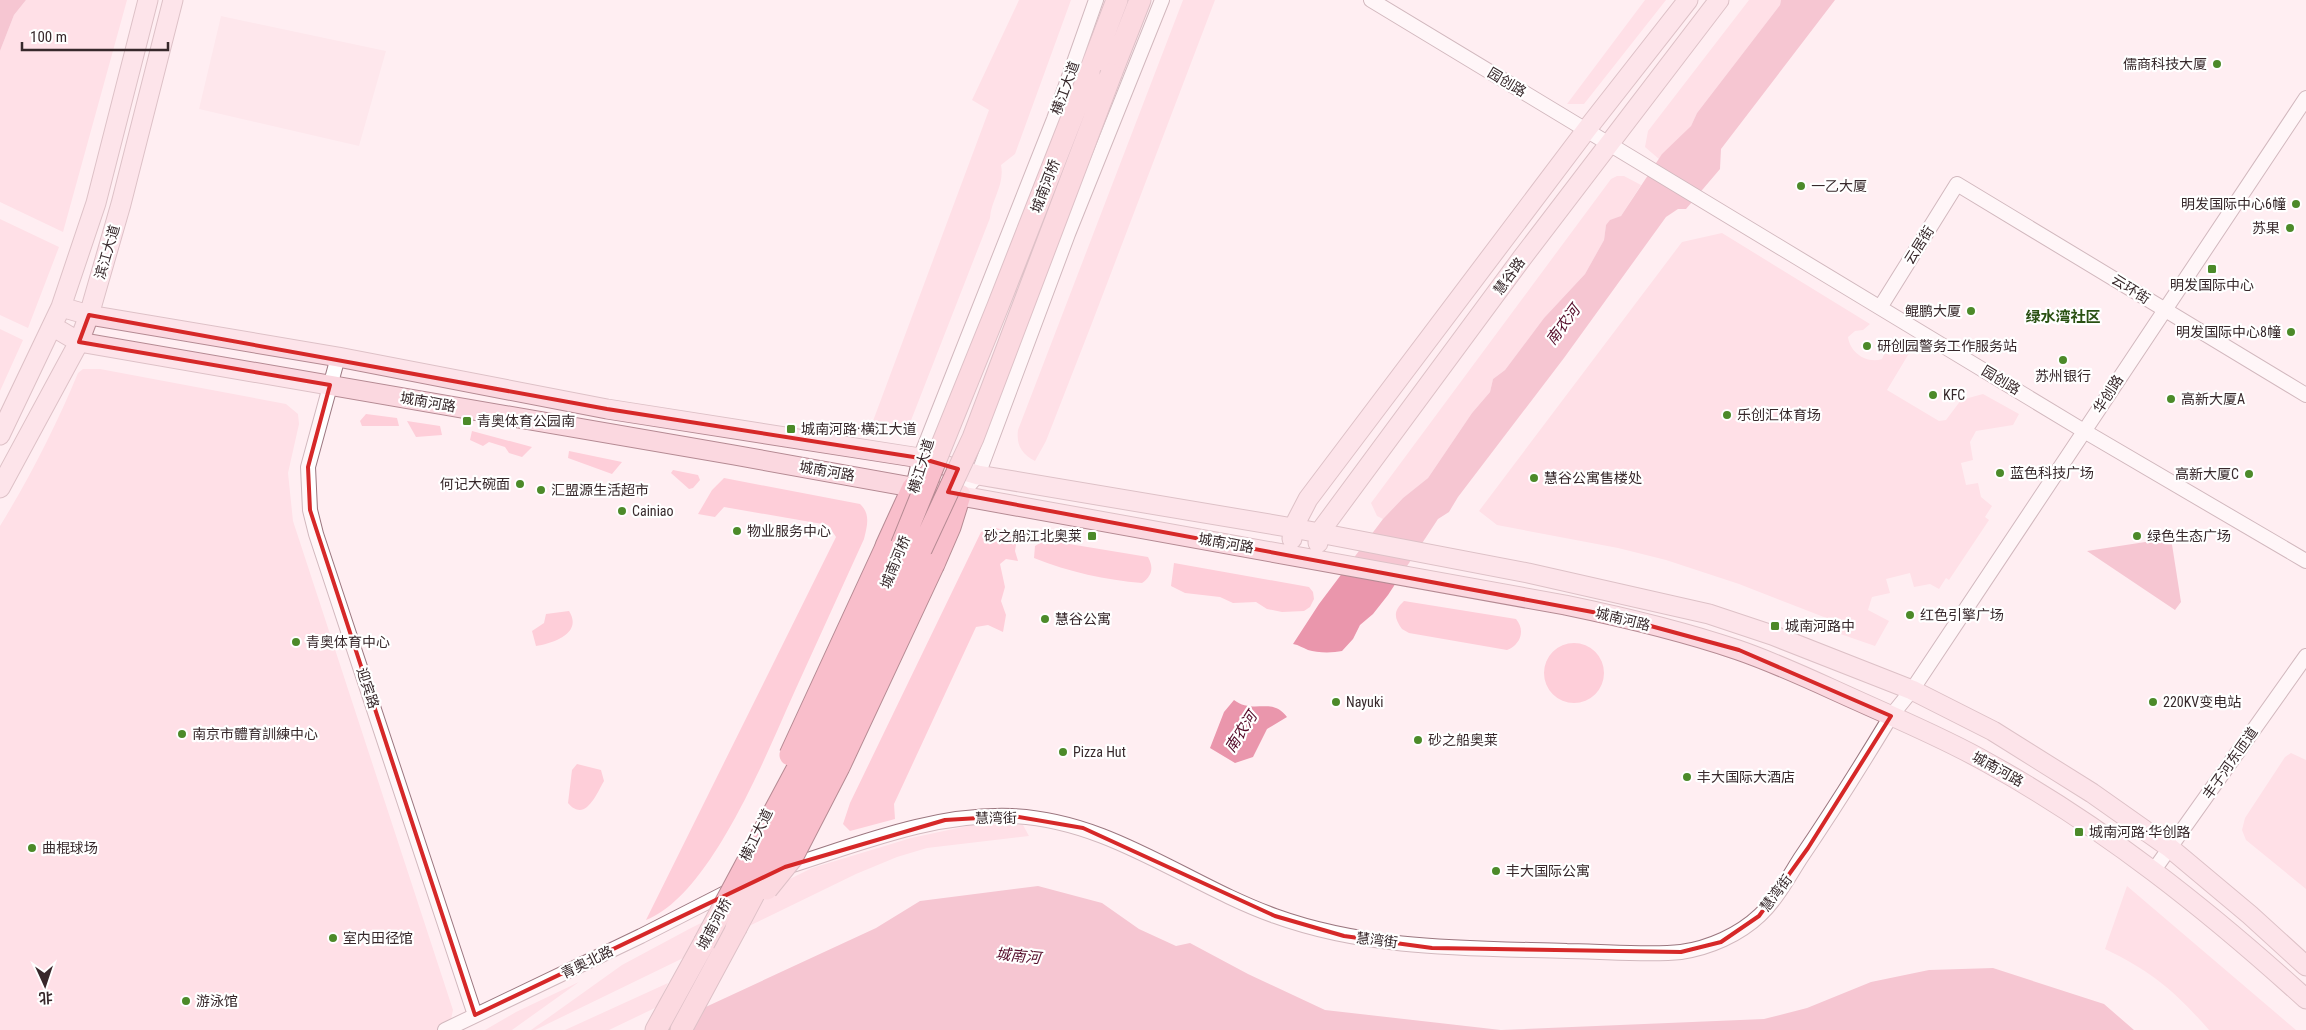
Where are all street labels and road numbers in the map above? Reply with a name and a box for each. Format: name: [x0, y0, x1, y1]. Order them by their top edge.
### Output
street label: 横江大道: [1048, 59, 1082, 117]
street label: 园创路: [1485, 64, 1529, 100]
street label: 城南河桥: [1027, 157, 1063, 215]
street label: 滨江大道: [92, 223, 122, 281]
street label: 云居街: [1901, 223, 1937, 267]
street label: 慧谷路: [1490, 254, 1528, 298]
street label: 云环街: [2109, 271, 2153, 307]
street label: 园创路: [1979, 362, 2023, 398]
street label: 华创路: [2090, 372, 2126, 416]
street label: 城南河路: [399, 389, 457, 415]
street label: 横江大道: [905, 437, 937, 495]
street label: 城南河路: [798, 458, 856, 484]
street label: 城南河路: [1197, 530, 1255, 556]
street label: 城南河桥: [877, 533, 913, 591]
street label: 城南河路: [1594, 604, 1652, 634]
street label: 迎宾路: [354, 666, 382, 710]
street label: 丰子河东匝道: [2199, 724, 2261, 802]
street label: 城南河路: [1970, 748, 2026, 790]
street label: 横江大道: [737, 806, 775, 864]
street label: 慧湾街: [975, 810, 1017, 826]
street label: 慧湾街: [1757, 871, 1795, 915]
street label: 城南河桥: [694, 896, 734, 952]
street label: 慧湾街: [1355, 930, 1399, 950]
street label: 青奥北路: [558, 943, 616, 981]

